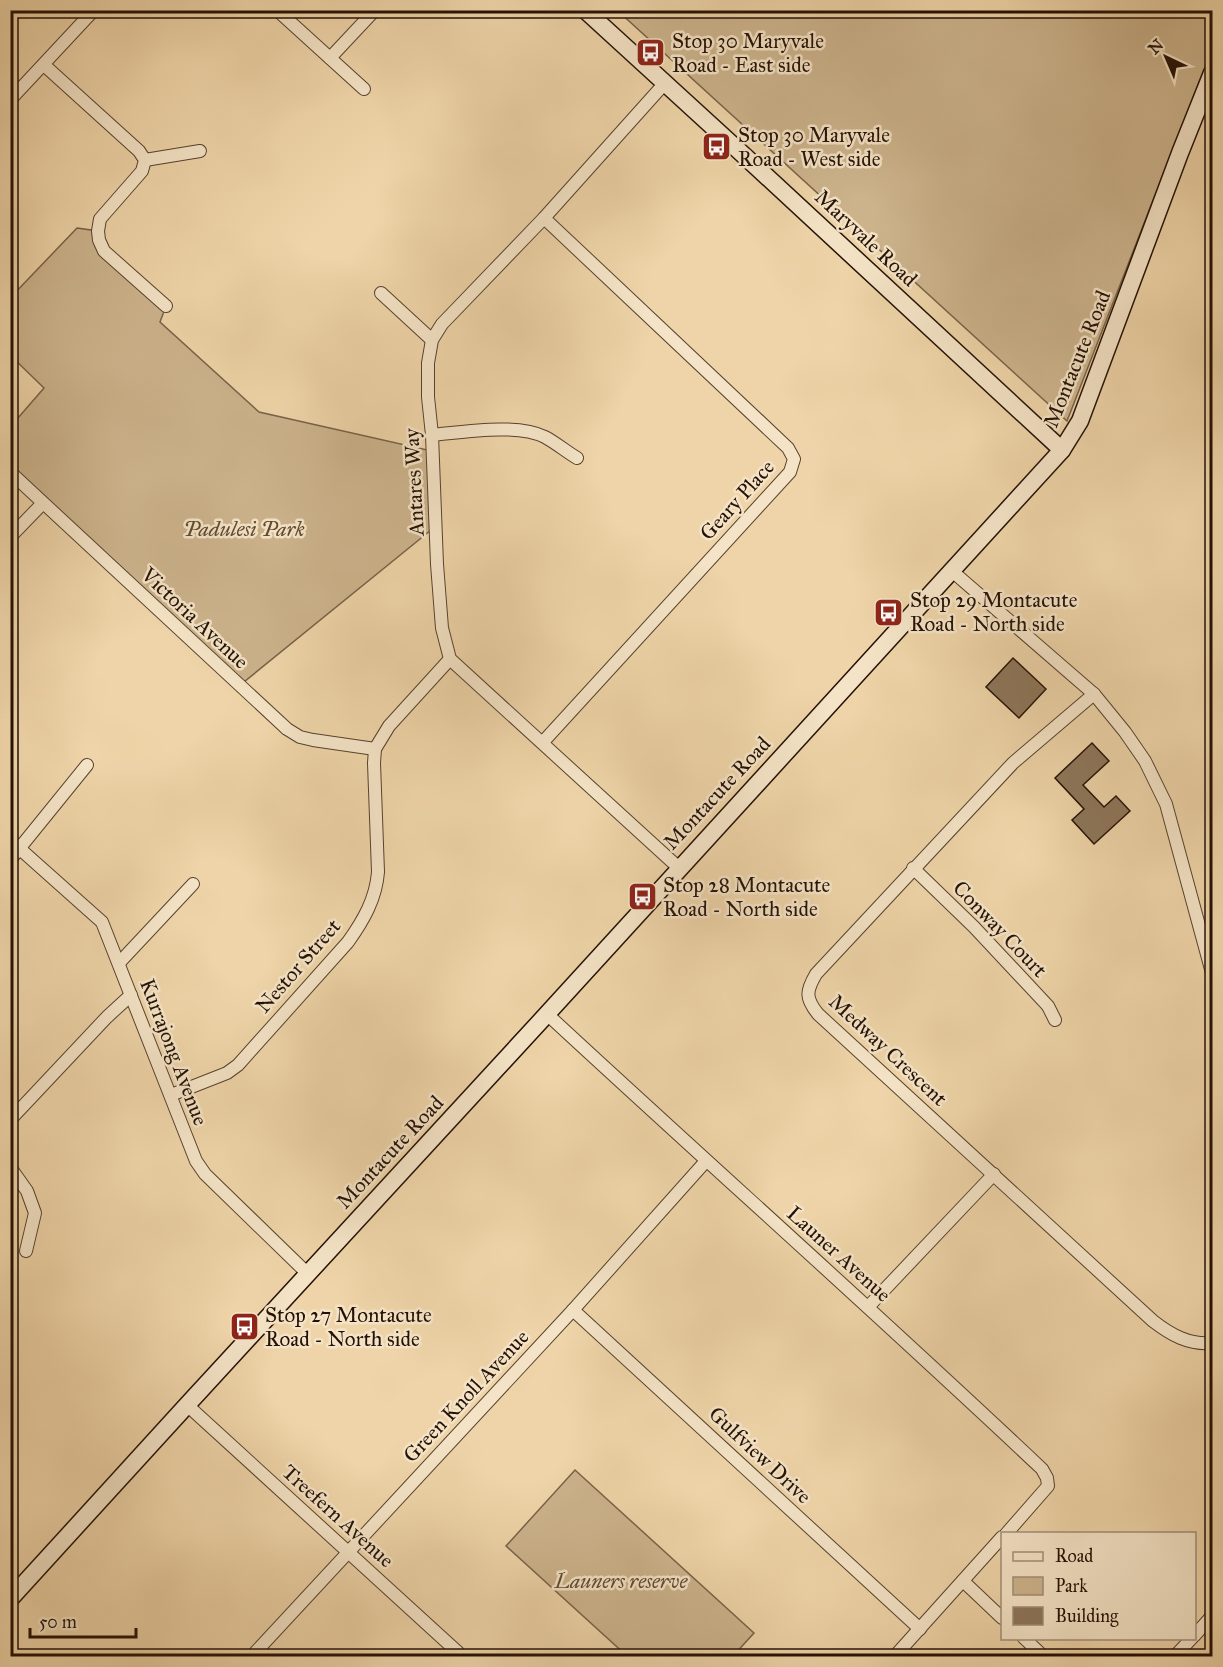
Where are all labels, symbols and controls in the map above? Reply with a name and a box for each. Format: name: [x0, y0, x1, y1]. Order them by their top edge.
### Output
north arrow: [1136, 27, 1196, 87]
place label: Stop 30 Maryvale Road - East side: [672, 28, 824, 78]
text: N: [1144, 35, 1168, 58]
bus stop icon: Stop 30 Maryvale Road - East side: [635, 37, 667, 69]
place label: Stop 30 Maryvale Road - West side: [738, 122, 890, 172]
bus stop icon: Stop 30 Maryvale Road - West side: [701, 131, 733, 163]
street label: Maryvale Road: [809, 184, 923, 292]
street label: Montacute Road: [1038, 286, 1116, 431]
street label: Antares Way: [398, 426, 430, 537]
street label: Geary Place: [694, 454, 780, 546]
park label: Padulesi Park: [183, 516, 305, 542]
street label: Victoria Avenue: [135, 561, 254, 675]
place label: Stop 29 Montacute Road - North side: [910, 587, 1078, 637]
bus stop icon: Stop 29 Montacute Road - North side: [873, 596, 905, 628]
street label: Montacute Road: [658, 731, 776, 855]
place label: Stop 28 Montacute Road - North side: [663, 872, 831, 922]
street label: Conway Court: [947, 875, 1053, 983]
bus stop icon: Stop 28 Montacute Road - North side: [626, 881, 658, 913]
street label: Nestor Street: [250, 913, 346, 1019]
street label: Kurrajong Avenue: [134, 975, 214, 1129]
street label: Medway Crescent: [824, 989, 953, 1112]
street label: Montacute Road: [331, 1090, 449, 1214]
street label: Launer Avenue: [782, 1200, 897, 1308]
place label: Stop 27 Montacute Road - North side: [265, 1302, 432, 1352]
bus stop icon: Stop 27 Montacute Road - North side: [228, 1311, 260, 1343]
street label: Green Knoll Avenue: [398, 1324, 534, 1468]
street label: Gulfview Drive: [703, 1401, 817, 1509]
street label: Treefern Avenue: [277, 1459, 399, 1573]
legend: [1001, 1532, 1196, 1640]
text: Road: [1055, 1545, 1093, 1567]
park label: Launers reserve: [554, 1568, 689, 1594]
text: Park: [1055, 1575, 1088, 1597]
scale bar: [30, 1601, 136, 1639]
text: Building: [1055, 1605, 1119, 1628]
text: 50 m: [39, 1611, 77, 1633]

